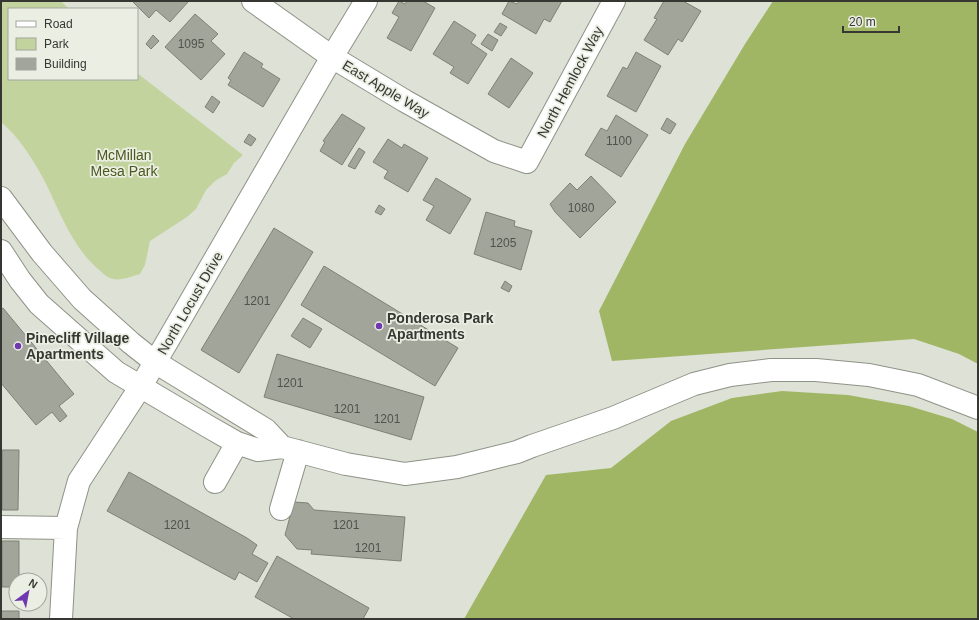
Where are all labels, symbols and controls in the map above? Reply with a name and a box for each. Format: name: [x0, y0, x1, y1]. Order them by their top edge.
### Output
legend: [8, 8, 138, 80]
scale bar: [843, 8, 899, 34]
text: 20 m: [849, 15, 876, 29]
text: Road: [44, 17, 73, 31]
street label: North Hemlock Way: [534, 24, 606, 140]
text: Park: [44, 37, 70, 51]
house number: 1095: [178, 37, 205, 51]
text: Building: [44, 57, 87, 71]
street label: East Apple Way: [340, 57, 432, 121]
house number: 1100: [606, 134, 632, 148]
park label: McMillan Mesa Park: [91, 147, 158, 179]
house number: 1080: [568, 201, 595, 215]
house number: 1205: [490, 236, 517, 250]
street label: North Locust Drive: [154, 249, 226, 357]
house number: 1201: [244, 294, 271, 308]
place label: Ponderosa Park Apartments: [387, 310, 494, 342]
marker: Ponderosa Park Apartments: [374, 321, 384, 331]
place label: Pinecliff Village Apartments: [26, 330, 129, 362]
marker: Pinecliff Village Apartments: [13, 341, 23, 351]
house number: 1201: [277, 376, 304, 390]
house number: 1201: [334, 402, 361, 416]
house number: 1201: [374, 412, 401, 426]
house number: 1201: [164, 518, 191, 532]
house number: 1201: [333, 518, 360, 532]
house number: 1201: [355, 541, 382, 555]
north arrow: [8, 572, 48, 612]
text: N: [27, 576, 40, 591]

